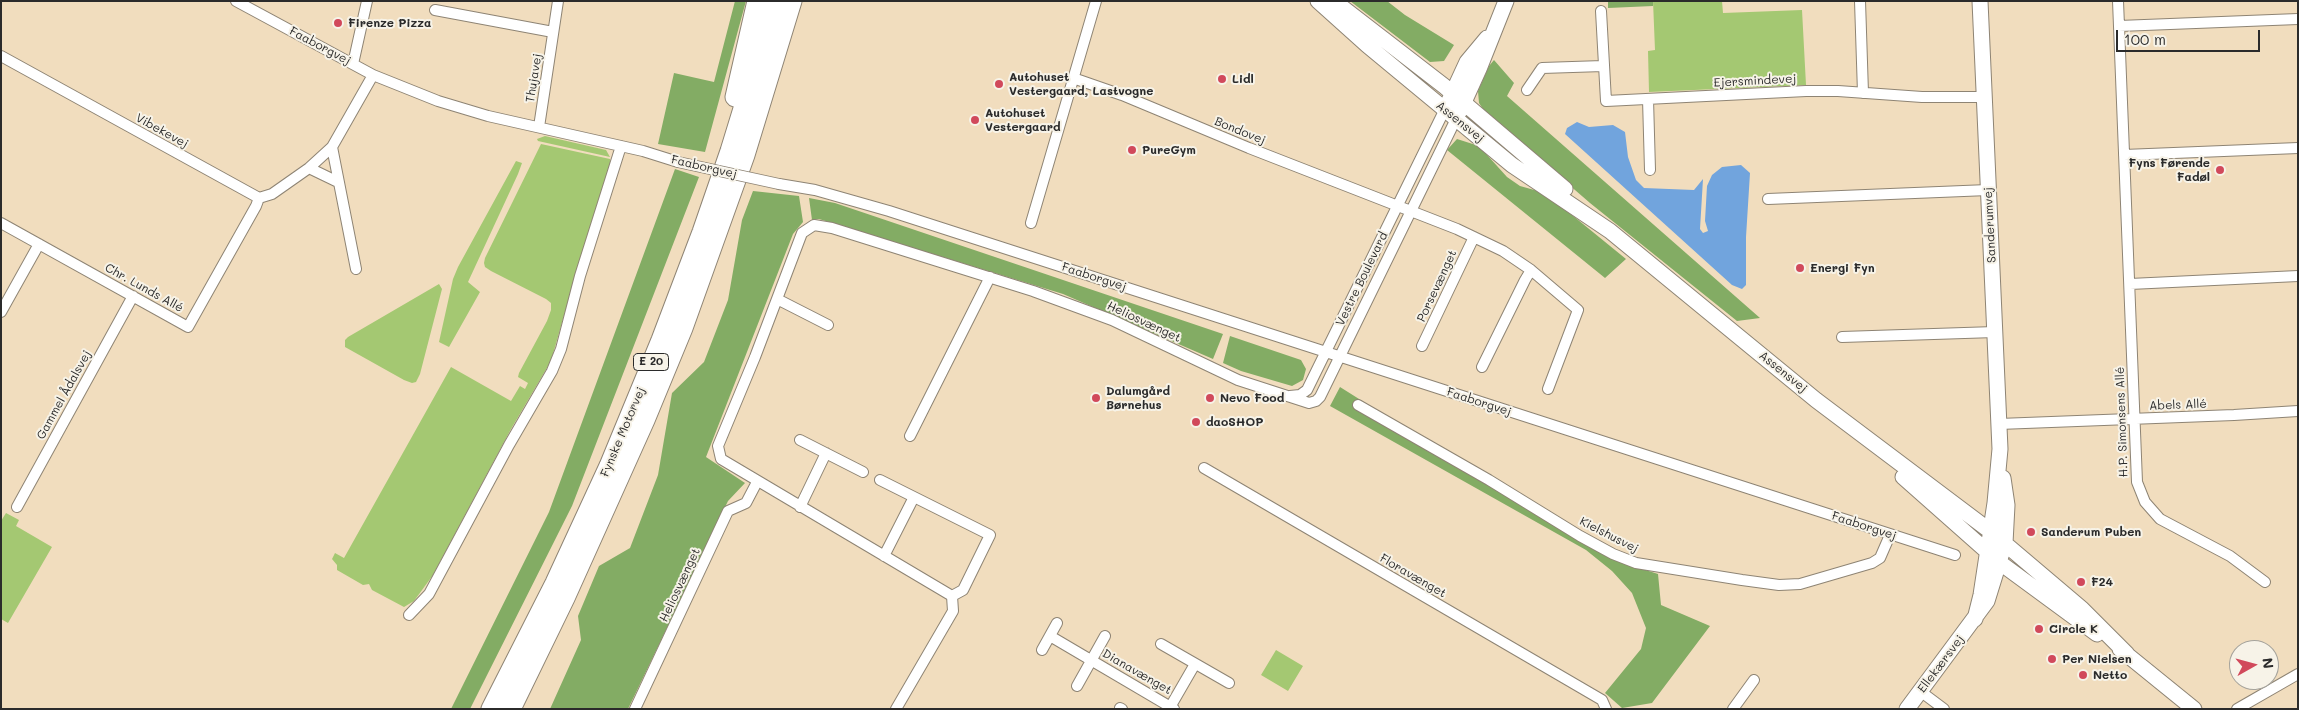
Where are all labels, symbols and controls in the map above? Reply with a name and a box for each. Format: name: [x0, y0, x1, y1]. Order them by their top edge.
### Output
place label: Firenze Pizza: [348, 16, 431, 30]
marker: Firenze Pizza: [332, 17, 344, 29]
scale bar: [2119, 20, 2263, 52]
street label: Faaborgvej: [287, 24, 353, 68]
text: 100 m: [2124, 29, 2166, 49]
street label: Thujavej: [523, 53, 545, 103]
place label: Autohuset Vestergaard, Lastvogne: [1009, 70, 1153, 98]
place label: Lidl: [1232, 72, 1254, 86]
street label: Ejersmindevej: [1713, 72, 1797, 90]
marker: Lidl: [1216, 73, 1228, 85]
marker: Autohuset Vestergaard, Lastvogne: [993, 78, 1005, 90]
street label: Assensvej: [1433, 98, 1487, 146]
place label: Autohuset Vestergaard: [985, 106, 1061, 134]
street label: Vibekevej: [133, 111, 191, 151]
marker: Autohuset Vestergaard: [969, 114, 981, 126]
street label: Bondovej: [1212, 114, 1268, 148]
place label: PureGym: [1142, 143, 1196, 157]
marker: PureGym: [1126, 144, 1138, 156]
street label: Faaborgvej: [670, 152, 738, 182]
place label: Fyns Førende Fadøl: [2129, 156, 2210, 184]
marker: Fyns Førende Fadøl: [2214, 164, 2226, 176]
street label: Sanderumvej: [1981, 187, 1999, 263]
street label: Vestre Boulevard: [1333, 230, 1391, 328]
street label: Porsevænget: [1414, 248, 1460, 324]
street label: Faaborgvej: [1060, 260, 1128, 294]
street label: Chr. Lunds Allé: [102, 261, 186, 315]
place label: Energi Fyn: [1810, 261, 1875, 275]
marker: Energi Fyn: [1794, 262, 1806, 274]
street label: Heliosvænget: [1105, 299, 1183, 345]
street label: Gammel Ådalsvej: [34, 348, 94, 442]
street label: Assensvej: [1756, 348, 1810, 396]
road number: E 20: [634, 354, 668, 371]
street label: H.P. Simonsens Allé: [2113, 366, 2131, 478]
place label: Dalumgård Børnehus: [1106, 384, 1170, 412]
street label: Fynske Motorvej: [598, 385, 648, 479]
street label: Faaborgvej: [1445, 385, 1513, 419]
place label: Nevo Food: [1220, 391, 1284, 405]
marker: Dalumgård Børnehus: [1090, 392, 1102, 404]
marker: Nevo Food: [1204, 392, 1216, 404]
street label: Abels Allé: [2149, 397, 2207, 413]
place label: daoSHOP: [1206, 415, 1263, 429]
marker: daoSHOP: [1190, 416, 1202, 428]
street label: Faaborgvej: [1830, 509, 1898, 543]
street label: Kielshusvej: [1577, 514, 1641, 556]
place label: Sanderum Puben: [2041, 525, 2141, 539]
marker: Sanderum Puben: [2025, 526, 2037, 538]
street label: Heliosvænget: [657, 546, 703, 624]
street label: Floravænget: [1377, 551, 1449, 601]
place label: F24: [2091, 575, 2113, 589]
marker: F24: [2075, 576, 2087, 588]
place label: Circle K: [2049, 622, 2098, 636]
marker: Circle K: [2033, 623, 2045, 635]
street label: Ellekærsvej: [1915, 632, 1967, 696]
north arrow: [2229, 640, 2279, 690]
street label: Dianavænget: [1100, 646, 1174, 698]
place label: Per Nielsen: [2062, 652, 2132, 666]
marker: Per Nielsen: [2046, 653, 2058, 665]
text: N: [2258, 657, 2278, 670]
place label: Netto: [2093, 668, 2127, 682]
marker: Netto: [2077, 669, 2089, 681]

